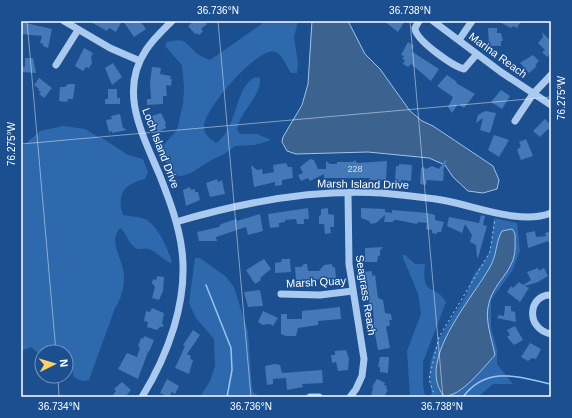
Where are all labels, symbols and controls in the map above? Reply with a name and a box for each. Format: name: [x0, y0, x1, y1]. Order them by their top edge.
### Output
text: 36.736°N: [197, 5, 239, 16]
text: 36.738°N: [389, 5, 431, 16]
street label: Marina Reach: [467, 30, 529, 80]
text: 76.275°W: [556, 75, 567, 120]
street label: Loch Island Drive: [140, 106, 182, 190]
text: 76.275°W: [6, 121, 17, 166]
house number: 228: [347, 164, 363, 174]
street label: Marsh Island Drive: [317, 177, 409, 191]
street label: Seagrass Reach: [354, 254, 378, 336]
street label: Marsh Quay: [286, 274, 347, 290]
north arrow: [34, 344, 74, 384]
text: N: [58, 359, 70, 368]
text: 36.734°N: [38, 401, 80, 412]
text: 36.736°N: [230, 401, 272, 412]
text: 36.738°N: [421, 401, 463, 412]

